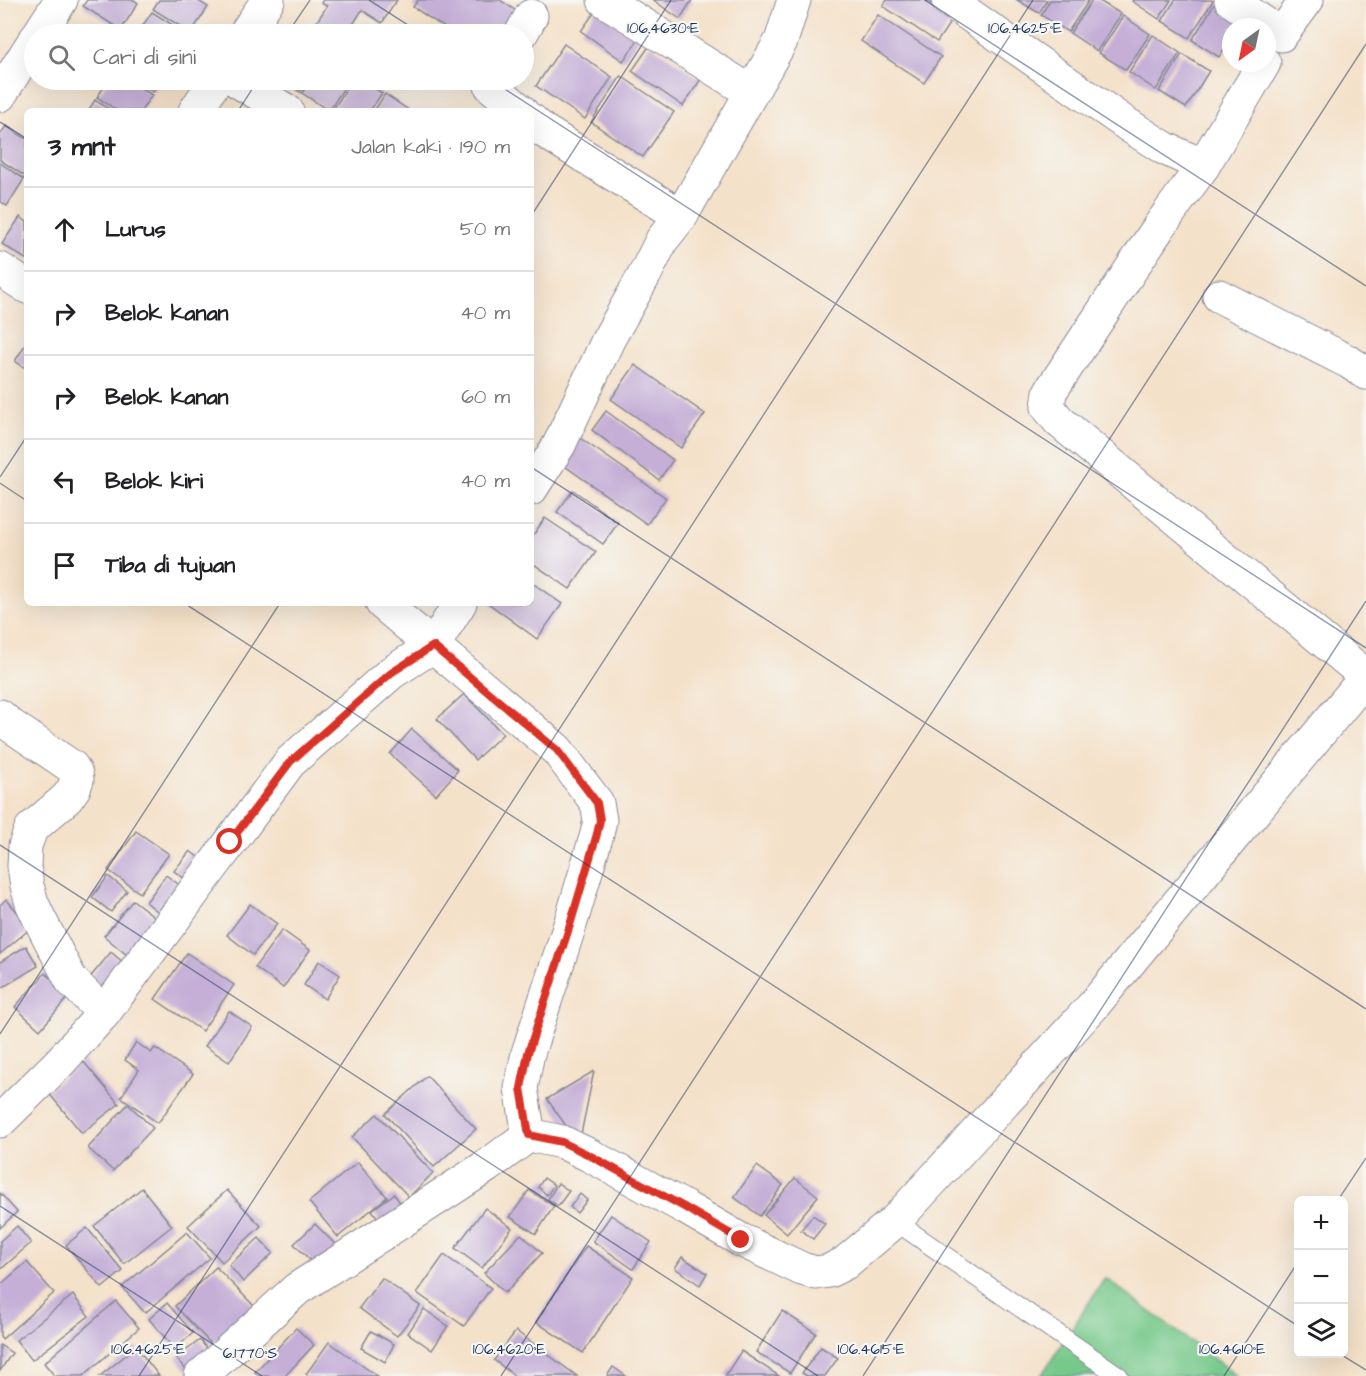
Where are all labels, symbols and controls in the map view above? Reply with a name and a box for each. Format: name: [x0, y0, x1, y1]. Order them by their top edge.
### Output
text: 106.4630°E: [627, 18, 699, 39]
text: 106.4625°E: [988, 18, 1062, 39]
north arrow: [1222, 18, 1276, 72]
search box: [24, 24, 534, 90]
icon: search: [45, 41, 78, 74]
text: Cari di sini: [93, 42, 196, 73]
text: 3 mnt: [48, 129, 115, 165]
text: Jalan kaki · 190 m: [351, 133, 510, 161]
icon: ahead: [48, 213, 81, 246]
text: Lurus: [105, 214, 166, 245]
text: 50 m: [460, 215, 510, 243]
icon: right: [48, 297, 81, 330]
text: Belok kanan: [105, 298, 229, 329]
text: 40 m: [460, 299, 510, 327]
icon: right: [48, 381, 81, 414]
text: Belok kanan: [105, 382, 229, 413]
text: 60 m: [461, 383, 510, 411]
icon: left: [48, 465, 81, 498]
text: Belok kiri: [105, 466, 203, 497]
text: 40 m: [460, 467, 510, 495]
icon: arrive: [48, 549, 81, 582]
text: Tiba di tujuan: [105, 550, 235, 581]
route start: [216, 828, 242, 854]
map controls: [1294, 1196, 1348, 1358]
button: +: [1294, 1196, 1348, 1250]
route end: [727, 1226, 753, 1252]
button: −: [1294, 1250, 1348, 1304]
button: layers: [1294, 1304, 1348, 1358]
text: 106.4625°E: [111, 1339, 185, 1360]
text: 106.4620°E: [473, 1339, 545, 1360]
text: 106.4615°E: [837, 1339, 905, 1360]
text: 106.4610°E: [1199, 1339, 1265, 1360]
text: 6.1770°S: [223, 1343, 278, 1364]

